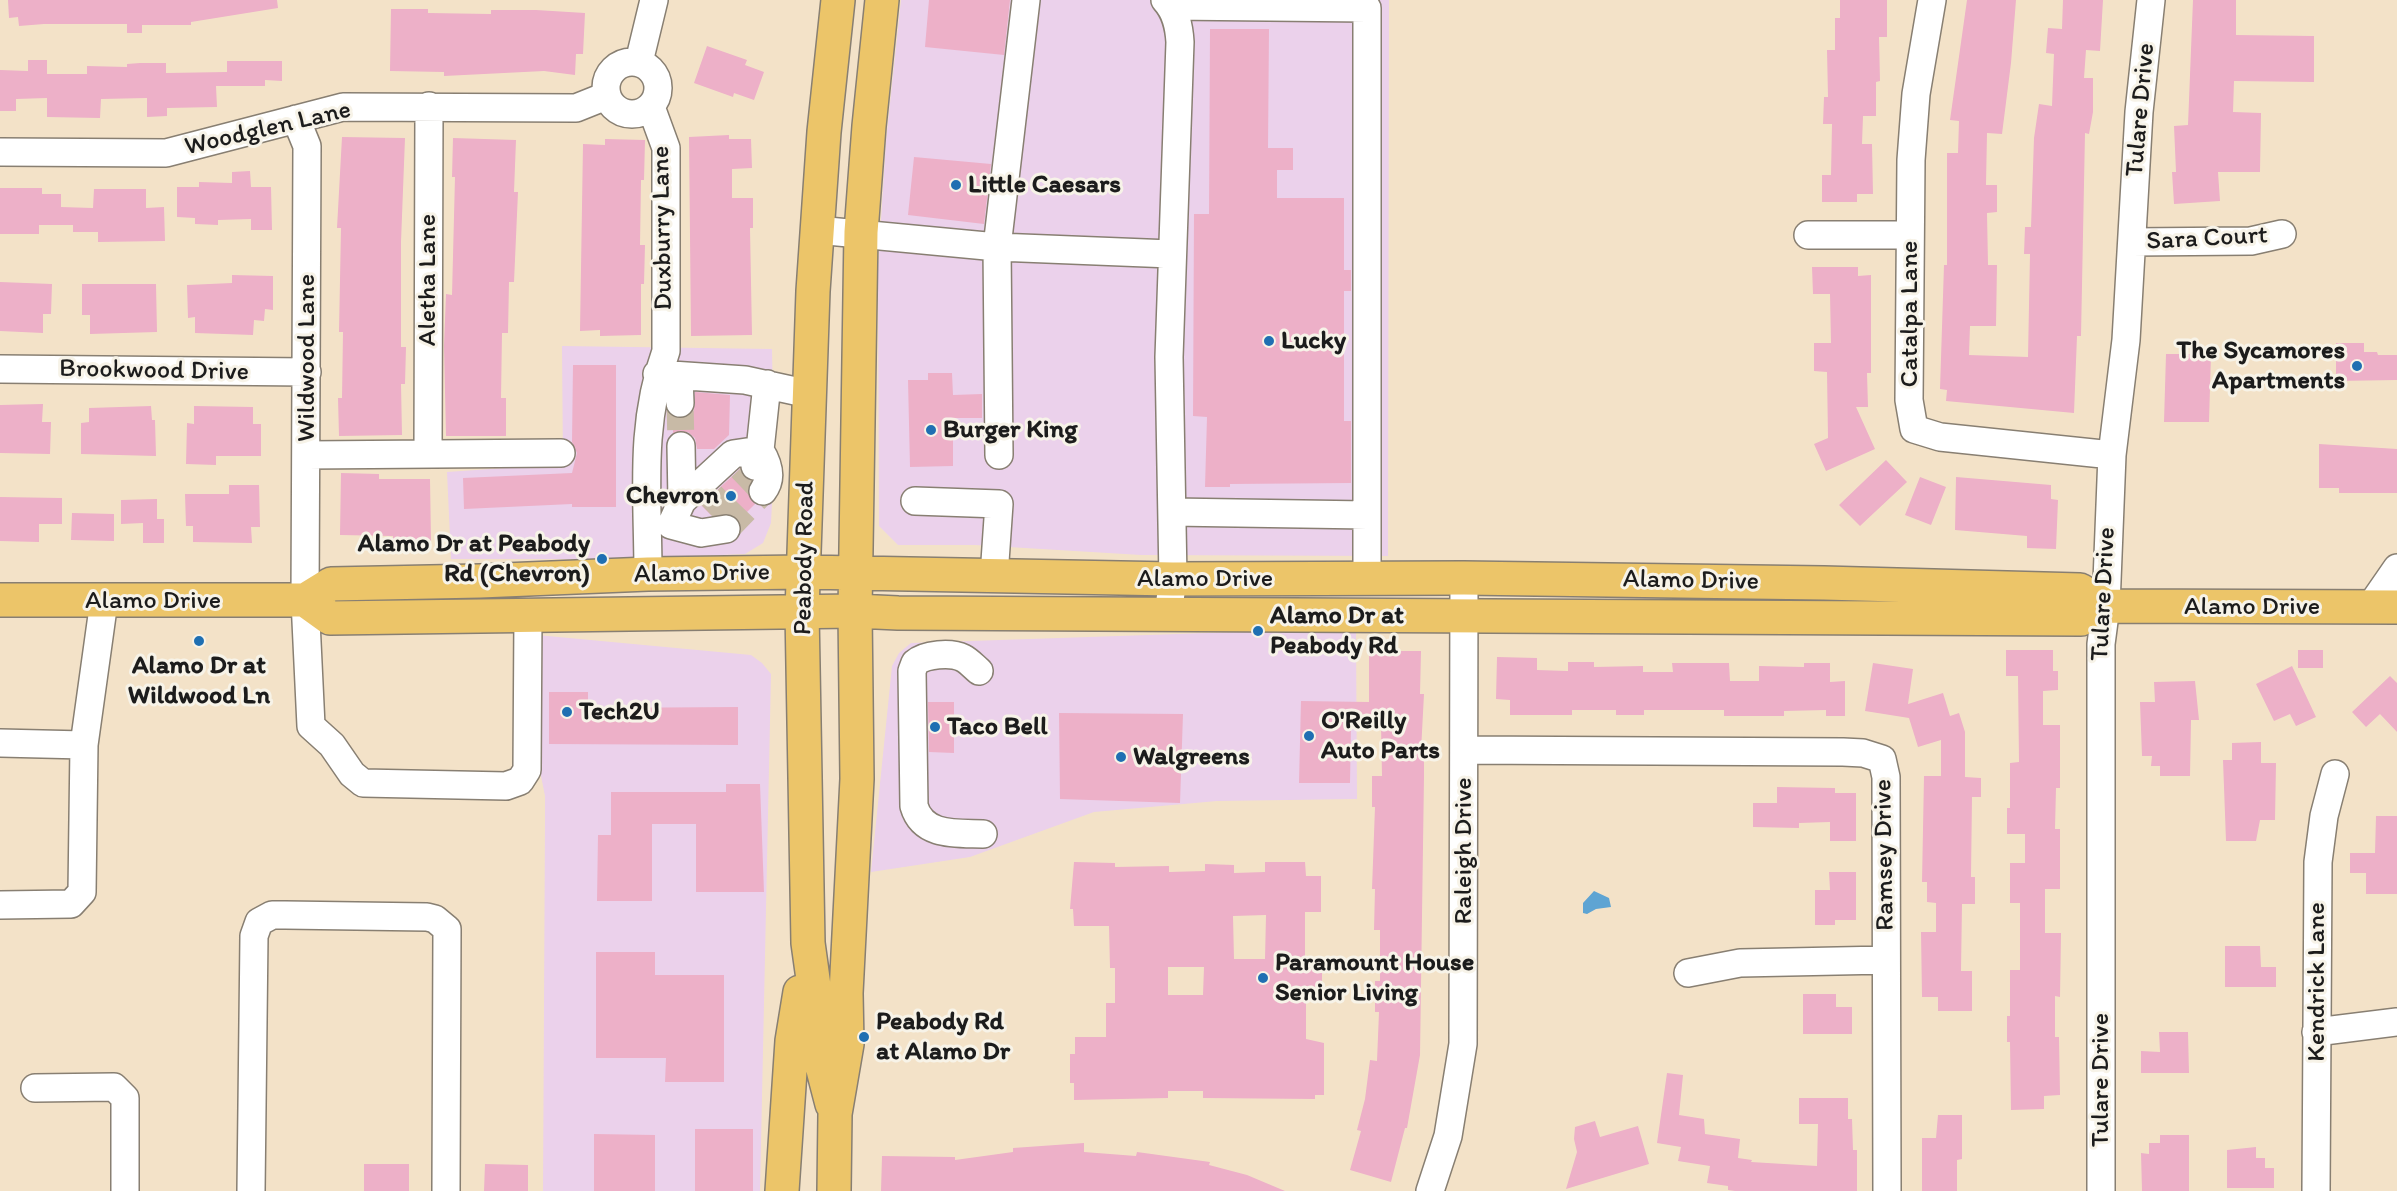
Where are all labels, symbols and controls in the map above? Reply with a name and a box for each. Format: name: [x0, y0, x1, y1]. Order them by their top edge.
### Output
street label: Tulare Drive: [2120, 42, 2162, 178]
street label: Woodglen Lane: [182, 95, 354, 163]
street label: Duxburry Lane: [646, 145, 680, 311]
place label: Little Caesars: [968, 169, 1121, 201]
marker: Little Caesars: [949, 178, 963, 192]
street label: Aletha Lane: [412, 214, 444, 346]
street label: Sara Court: [2146, 220, 2268, 258]
street label: Catalpa Lane: [1894, 241, 1926, 387]
street label: Wildwood Lane: [291, 274, 323, 442]
place label: Lucky: [1281, 325, 1346, 357]
marker: Lucky: [1262, 334, 1276, 348]
place label: The Sycamores Apartments: [2177, 335, 2345, 396]
street label: Brookwood Drive: [59, 354, 249, 388]
marker: The Sycamores Apartments: [2350, 359, 2364, 373]
place label: Burger King: [943, 414, 1077, 446]
marker: Burger King: [924, 423, 938, 437]
place label: Chevron: [626, 480, 719, 512]
street label: Peabody Road: [788, 481, 822, 635]
marker: Chevron: [724, 489, 738, 503]
street label: Tulare Drive: [2085, 526, 2123, 662]
place label: Alamo Dr at Peabody Rd (Chevron): [358, 528, 590, 590]
marker: Alamo Dr at Peabody Rd (Chevron): [595, 552, 609, 566]
street label: Alamo Drive: [634, 557, 770, 591]
street label: Alamo Drive: [1137, 563, 1273, 595]
street label: Alamo Drive: [1623, 564, 1759, 598]
street label: Alamo Drive: [85, 585, 221, 617]
street label: Alamo Drive: [2184, 591, 2320, 623]
place label: Alamo Dr at Peabody Rd: [1270, 600, 1404, 662]
marker: Alamo Dr at Peabody Rd: [1251, 624, 1265, 638]
marker: Alamo Dr at Wildwood Ln: [192, 634, 206, 648]
place label: Alamo Dr at Wildwood Ln: [128, 650, 270, 712]
place label: Tech2U: [579, 696, 660, 728]
marker: Tech2U: [560, 705, 574, 719]
place label: O'Reilly Auto Parts: [1321, 705, 1440, 766]
place label: Taco Bell: [947, 711, 1048, 743]
marker: Taco Bell: [928, 720, 942, 734]
marker: O'Reilly Auto Parts: [1302, 729, 1316, 743]
place label: Walgreens: [1133, 741, 1250, 773]
marker: Walgreens: [1114, 750, 1128, 764]
street label: Raleigh Drive: [1448, 777, 1480, 925]
street label: Ramsey Drive: [1868, 779, 1902, 931]
street label: Kendrick Lane: [2301, 902, 2333, 1062]
place label: Paramount House Senior Living: [1275, 947, 1474, 1008]
marker: Paramount House Senior Living: [1256, 971, 1270, 985]
place label: Peabody Rd at Alamo Dr: [876, 1006, 1010, 1068]
street label: Tulare Drive: [2085, 1013, 2117, 1147]
marker: Peabody Rd at Alamo Dr: [857, 1030, 871, 1044]

